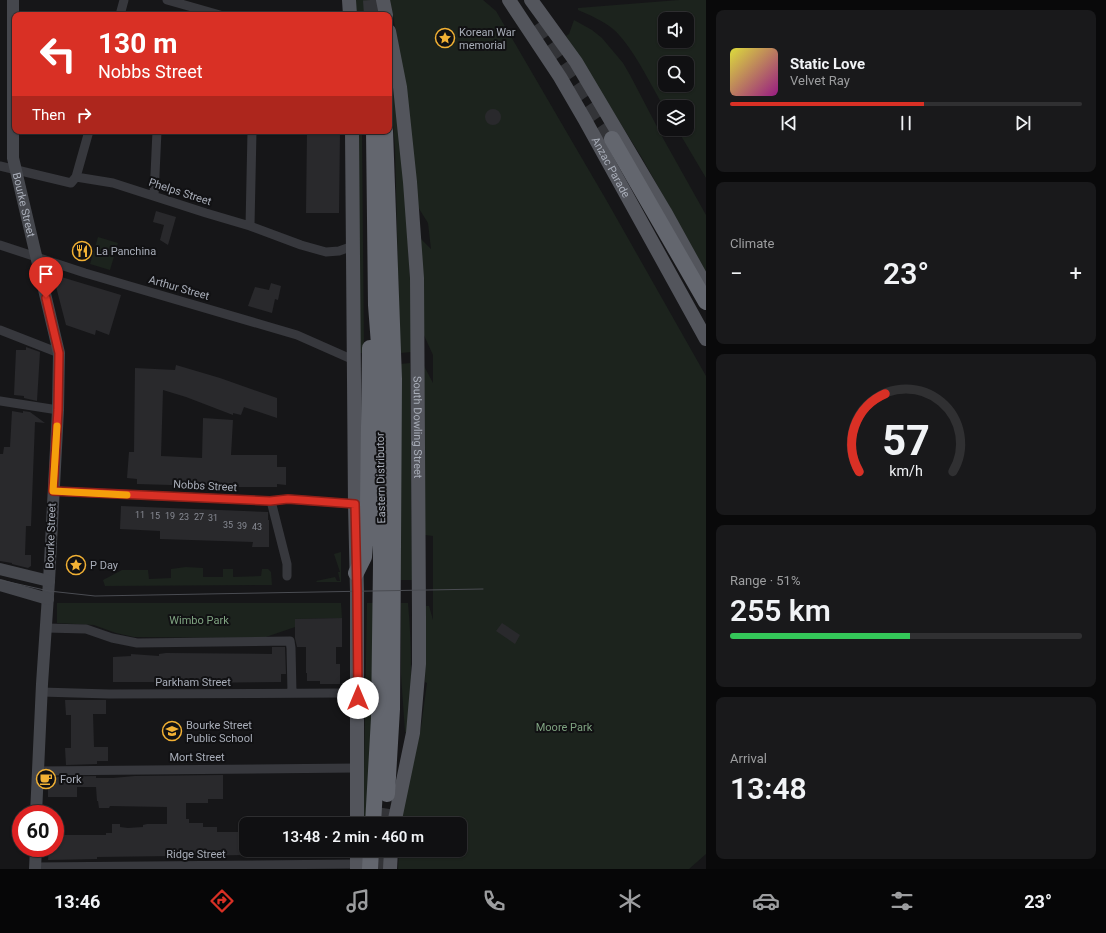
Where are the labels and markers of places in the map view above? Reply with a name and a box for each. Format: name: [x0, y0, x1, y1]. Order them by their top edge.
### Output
place label: Korean War memorial: [459, 26, 516, 52]
place icon: Korean War memorial: [434, 27, 456, 49]
restaurant icon: La Panchina: [71, 240, 93, 262]
place label: La Panchina: [96, 245, 156, 258]
pin: [29, 257, 63, 298]
place icon: P Day: [65, 554, 87, 576]
place label: P Day: [90, 559, 119, 572]
place label: Bourke Street Public School: [186, 719, 253, 745]
school or university icon: Bourke Street Public School: [161, 720, 183, 742]
cafe icon: Fork: [35, 768, 57, 790]
place label: Fork: [60, 773, 82, 786]

